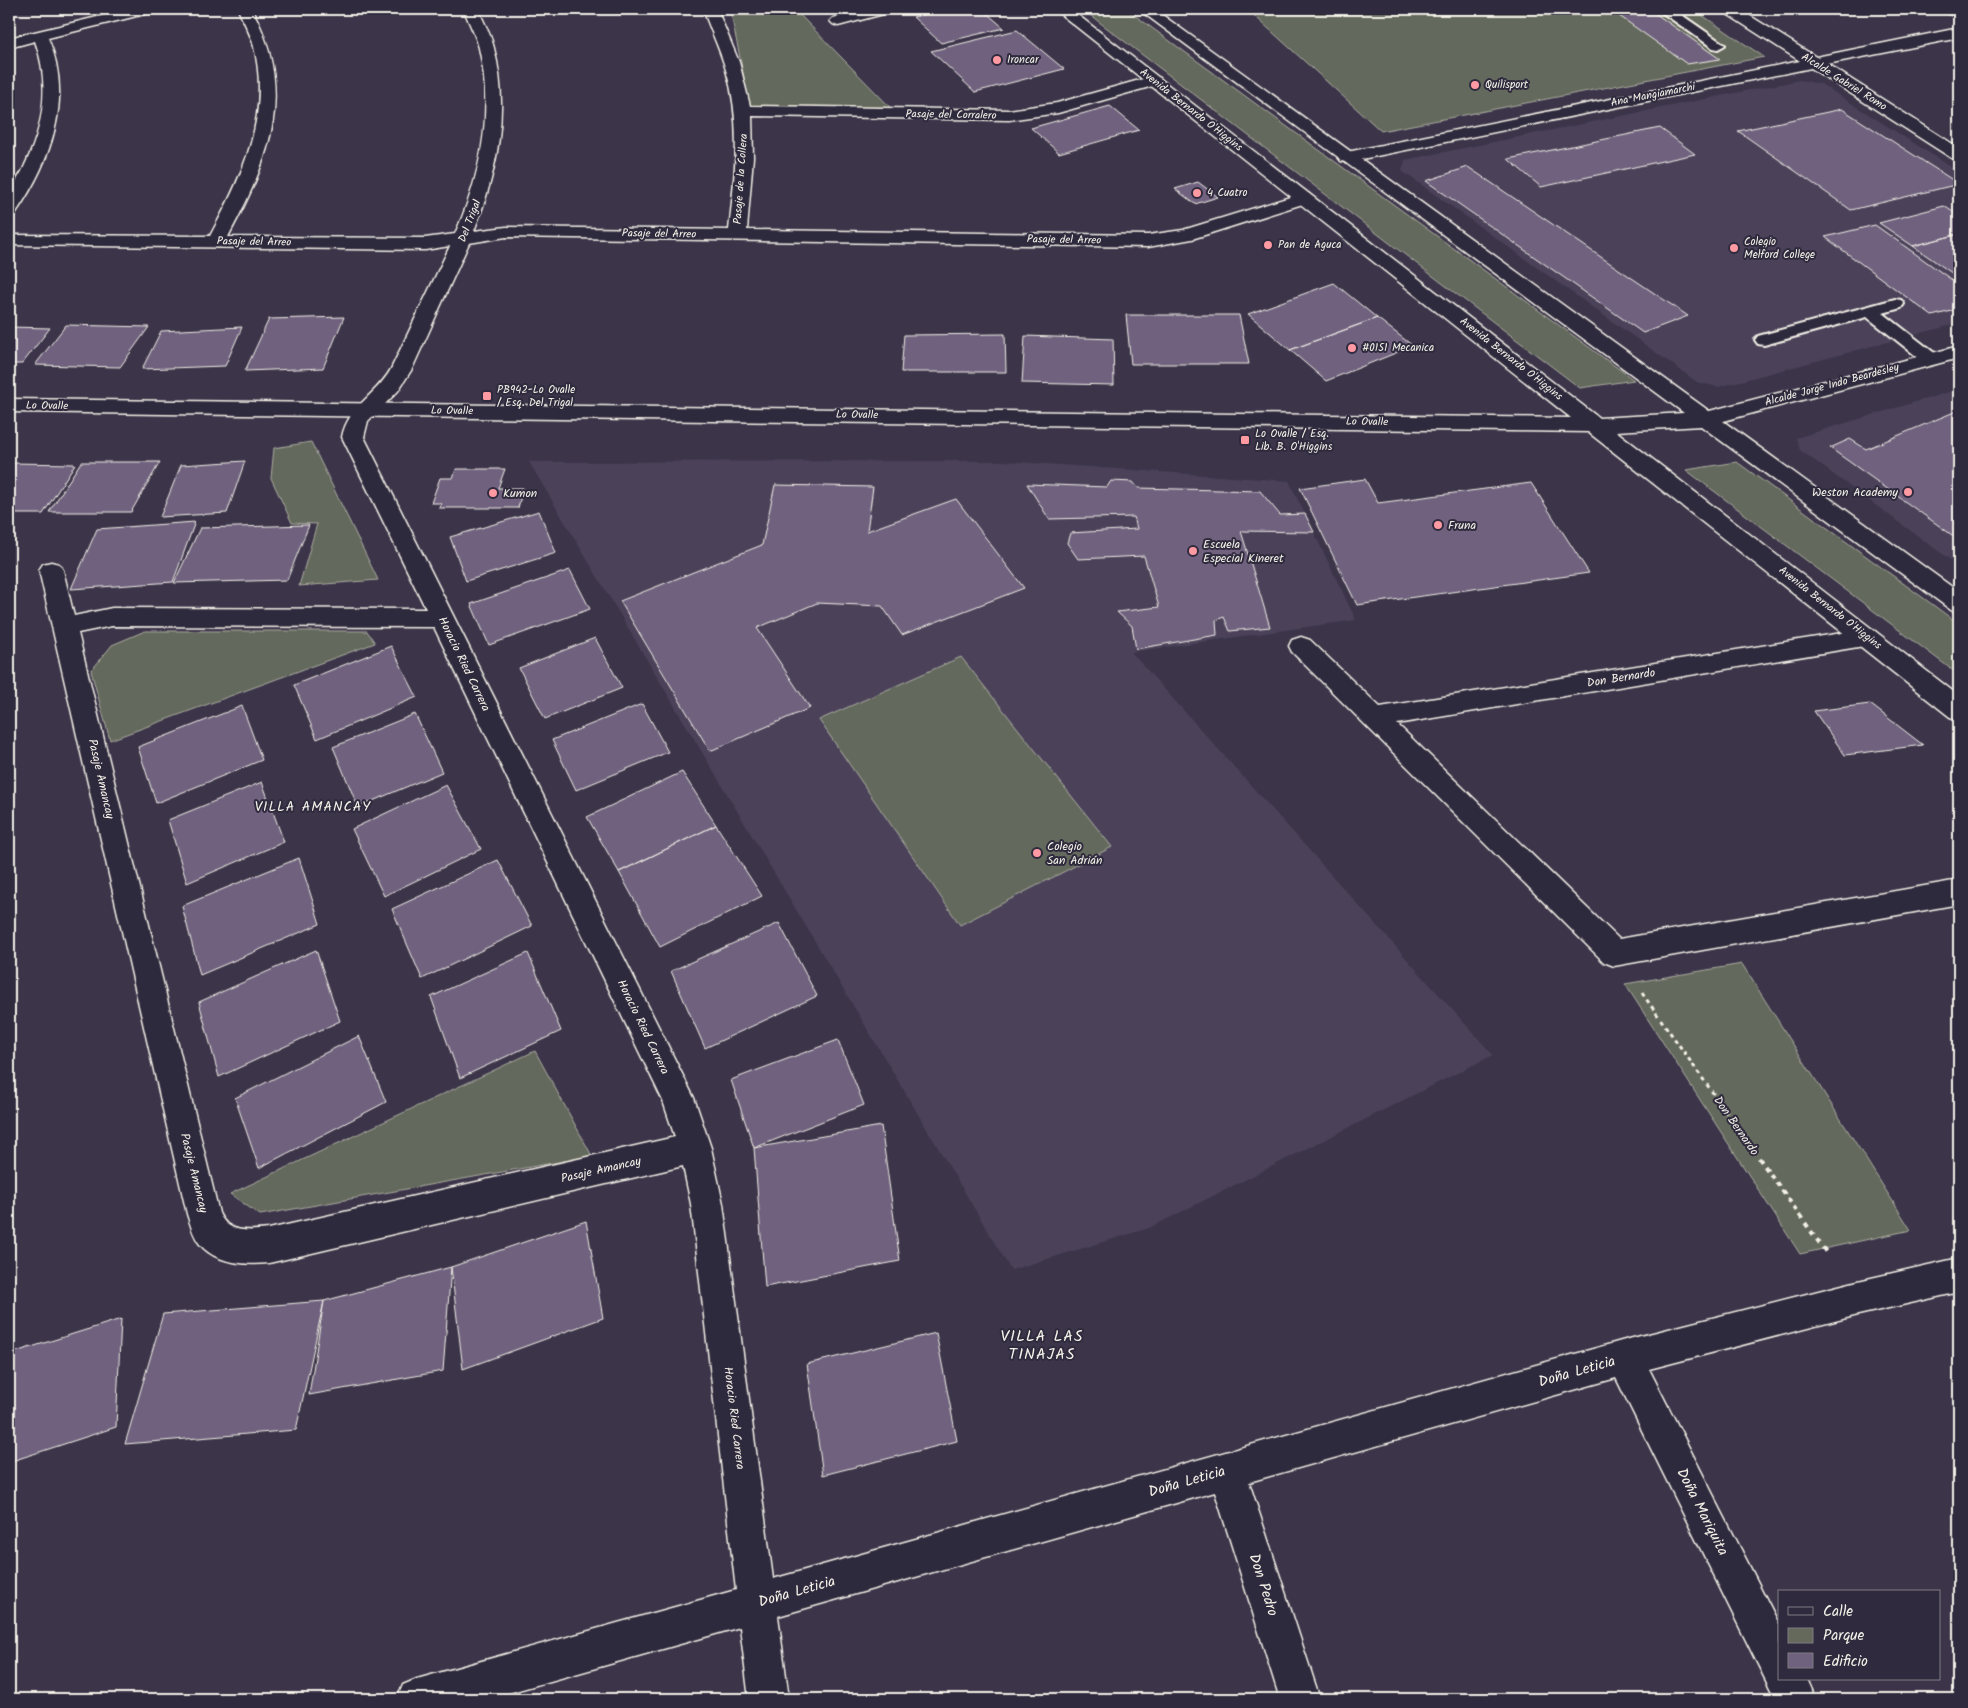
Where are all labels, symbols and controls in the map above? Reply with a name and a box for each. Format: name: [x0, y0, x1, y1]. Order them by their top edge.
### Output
street label: Alcalde Gabriel Romo: [1798, 48, 1890, 116]
place label: Ironcar: [1007, 51, 1040, 69]
marker: Ironcar: [991, 54, 1003, 66]
street label: Avenida Bernardo O'Higgins: [1135, 64, 1247, 156]
place label: Quilisport: [1485, 76, 1529, 94]
street label: Ana Mangiamarchi: [1609, 78, 1697, 112]
marker: Quilisport: [1469, 79, 1481, 91]
street label: Pasaje del Corralero: [905, 105, 997, 125]
street label: Pasaje de la Collera: [729, 133, 753, 225]
place label: 4 Cuatro: [1207, 184, 1247, 202]
marker: 4 Cuatro: [1191, 187, 1203, 199]
street label: Del Trigal: [454, 197, 486, 245]
street label: Pasaje del Arreo: [622, 224, 696, 244]
street label: Pasaje del Arreo: [1027, 230, 1101, 250]
street label: Pasaje del Arreo: [217, 232, 291, 252]
place label: Colegio Melford College: [1744, 233, 1815, 264]
place label: Pan de Aguca: [1278, 236, 1342, 254]
marker: Pan de Aguca: [1262, 239, 1274, 251]
marker: Colegio Melford College: [1728, 242, 1740, 254]
street label: Avenida Bernardo O'Higgins: [1455, 313, 1567, 405]
place label: #0151 Mecanica: [1362, 339, 1434, 357]
marker: #0151 Mecanica: [1346, 342, 1358, 354]
street label: Alcalde Jorge Indo Beardesley: [1763, 358, 1902, 412]
place label: PB942-Lo Ovalle / Esq. Del Trigal: [497, 381, 575, 412]
marker: PB942-Lo Ovalle / Esq. Del Trigal: [481, 390, 493, 402]
street label: Lo Ovalle: [26, 397, 68, 415]
street label: Lo Ovalle: [431, 402, 473, 420]
street label: Lo Ovalle: [836, 406, 878, 424]
street label: Lo Ovalle: [1346, 413, 1388, 431]
place label: Lo Ovalle / Esq. Lib. B. O'Higgins: [1255, 425, 1333, 456]
marker: Lo Ovalle / Esq. Lib. B. O'Higgins: [1239, 434, 1251, 446]
place label: Weston Academy: [1812, 483, 1898, 502]
place label: Kumon: [503, 484, 537, 503]
marker: Weston Academy: [1902, 486, 1914, 498]
marker: Kumon: [487, 487, 499, 499]
place label: Fruna: [1448, 516, 1476, 535]
marker: Fruna: [1432, 519, 1444, 531]
place label: Escuela Especial Kineret: [1203, 535, 1284, 568]
marker: Escuela Especial Kineret: [1187, 545, 1199, 557]
street label: Avenida Bernardo O'Higgins: [1774, 562, 1886, 654]
street label: Horacio Ried Carrera: [433, 613, 495, 715]
street label: Don Bernardo: [1586, 663, 1656, 693]
street label: Pasaje Amancay: [83, 737, 120, 821]
district label: VILLA AMANCAY: [255, 796, 371, 818]
place label: Colegio San Adrián: [1047, 837, 1102, 870]
marker: Colegio San Adrián: [1031, 847, 1043, 859]
street label: Horacio Ried Carrera: [612, 976, 674, 1078]
street label: Don Bernardo: [1708, 1092, 1764, 1160]
street label: Pasaje Amancay: [175, 1131, 213, 1215]
street label: Pasaje Amancay: [559, 1151, 643, 1188]
district label: VILLA LAS TINAJAS: [1000, 1324, 1084, 1367]
street label: Doña Leticia: [1536, 1350, 1618, 1394]
street label: Horacio Ried Carrera: [718, 1366, 750, 1471]
street label: Doña Leticia: [1146, 1460, 1228, 1504]
street label: Doña Mariquita: [1670, 1464, 1734, 1560]
street label: Don Pedro: [1242, 1551, 1284, 1620]
street label: Doña Leticia: [756, 1570, 838, 1614]
legend: [1778, 1590, 1940, 1680]
text: Calle: [1823, 1600, 1853, 1624]
text: Parque: [1823, 1624, 1864, 1648]
text: Edificio: [1823, 1650, 1868, 1674]

